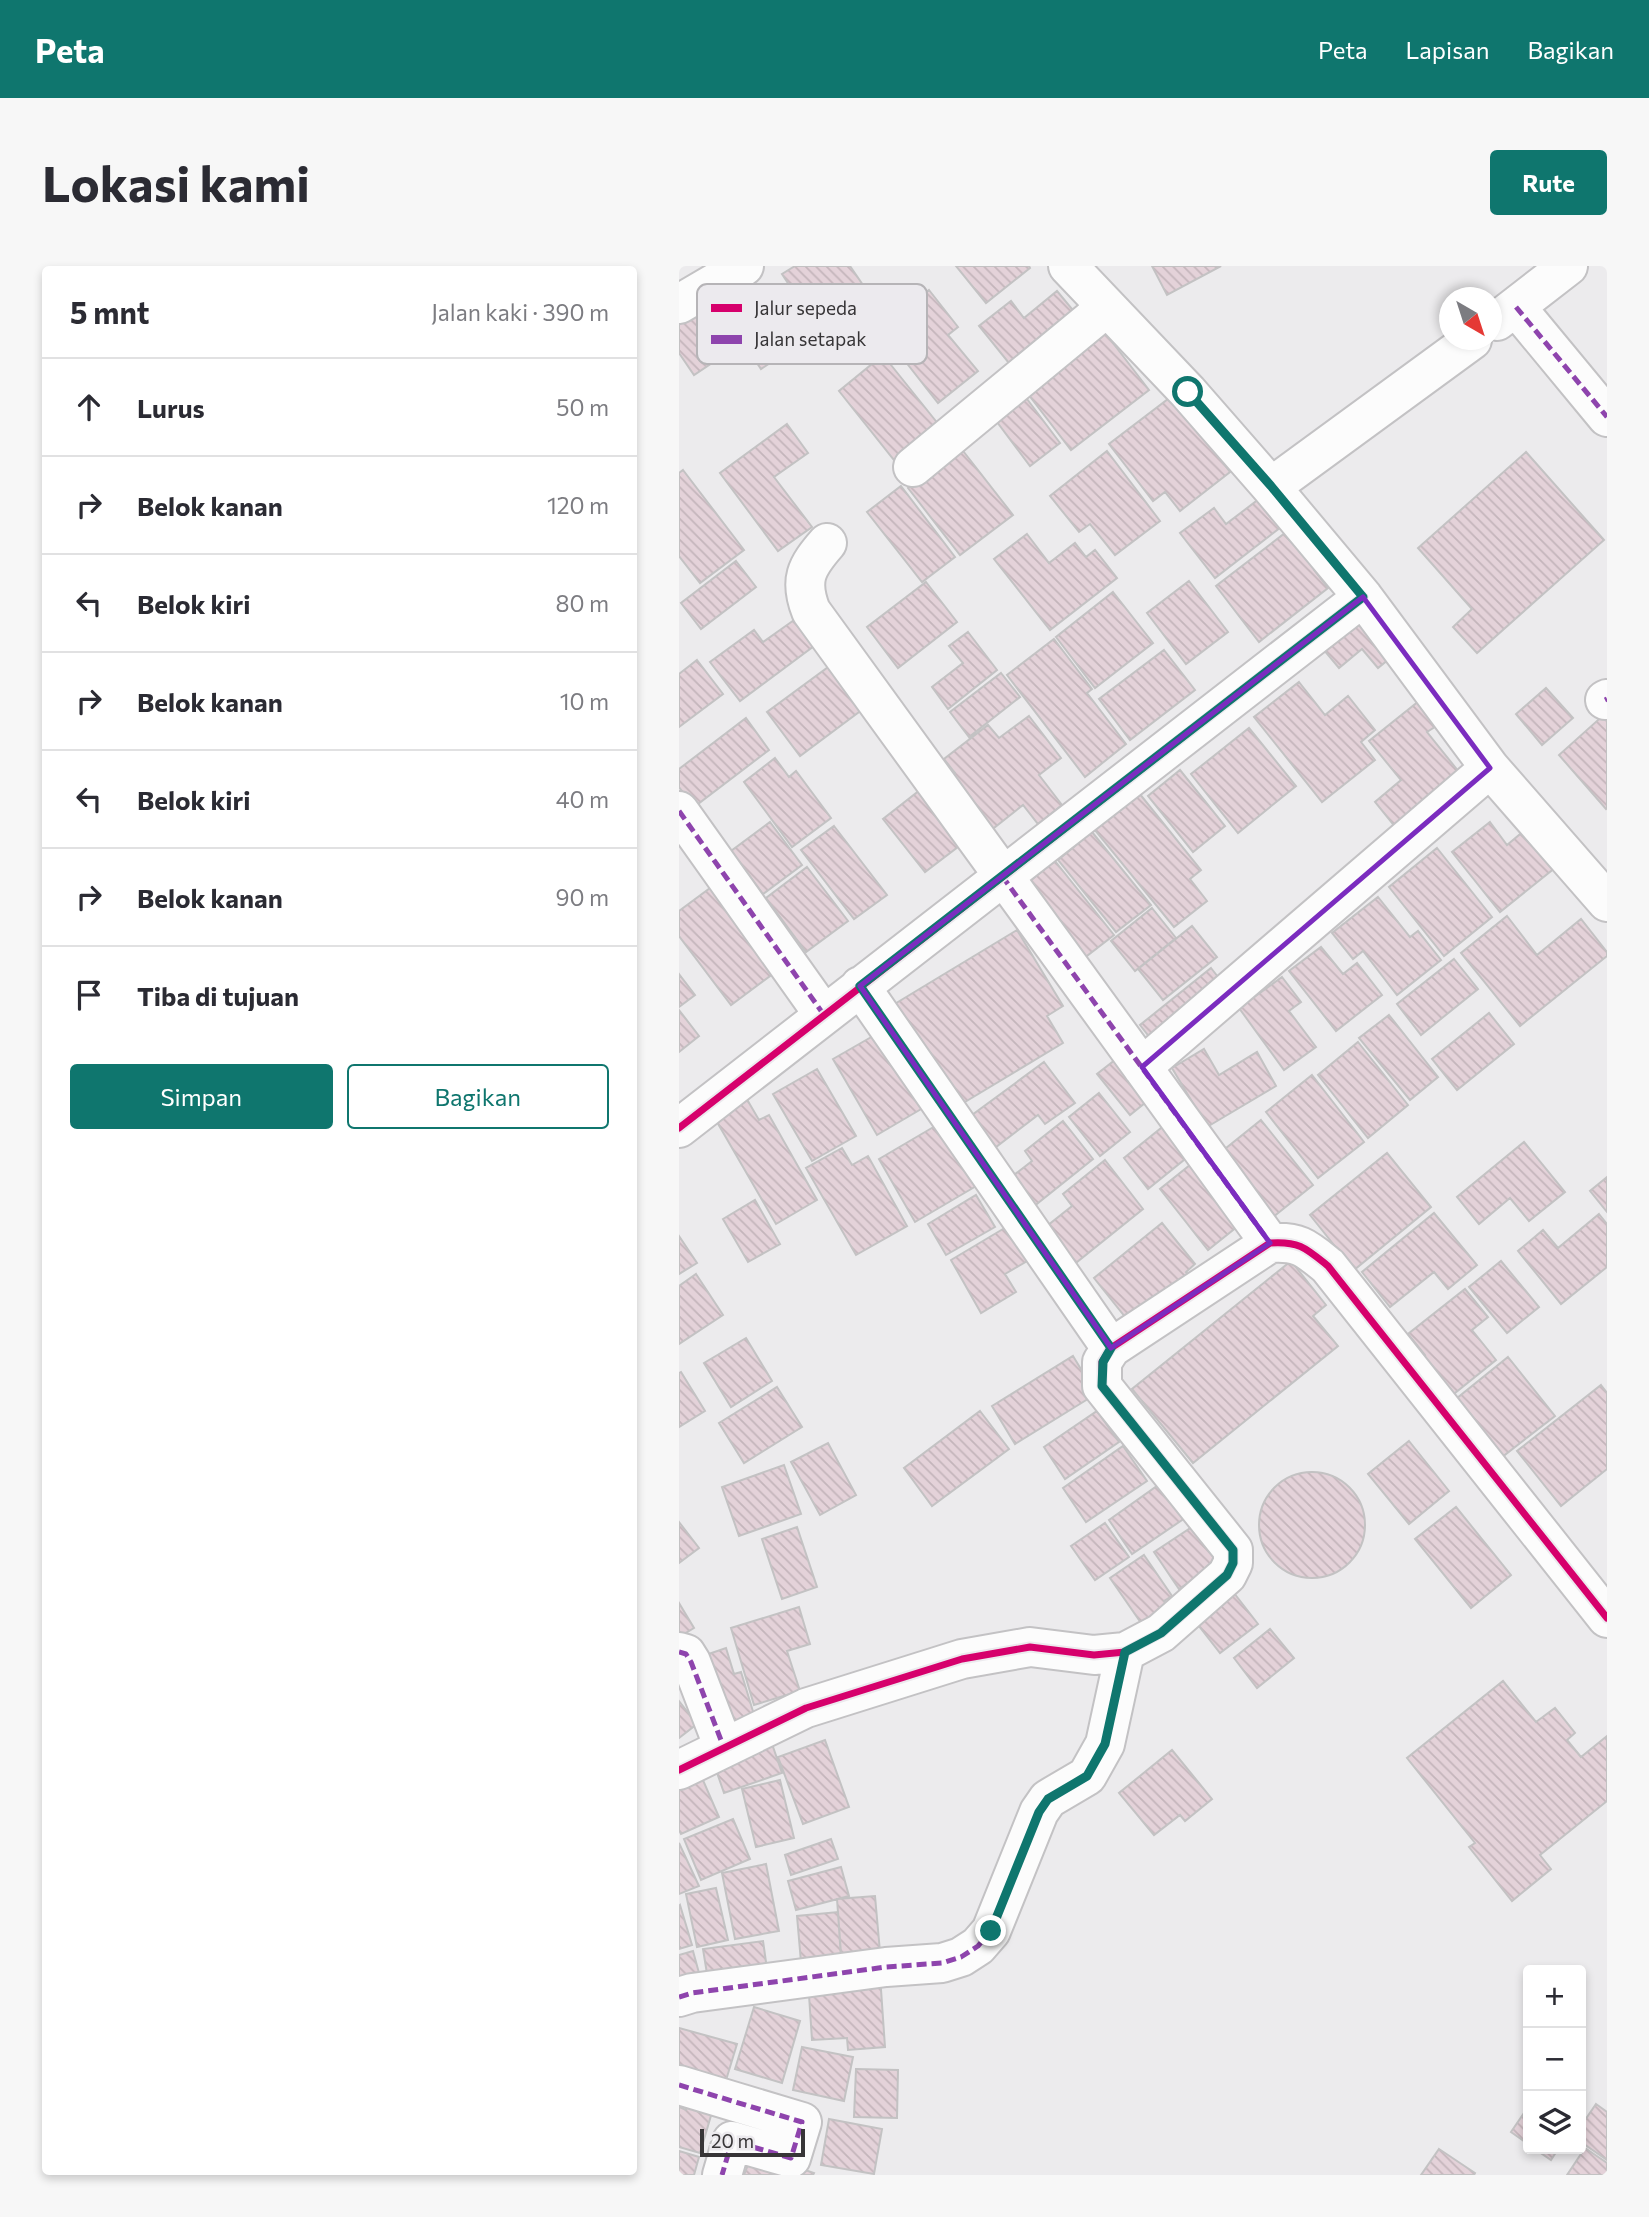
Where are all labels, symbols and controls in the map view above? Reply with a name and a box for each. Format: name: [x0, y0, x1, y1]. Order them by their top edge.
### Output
text: Peta: [35, 29, 105, 70]
text: Peta: [1318, 35, 1368, 64]
text: Lapisan: [1406, 35, 1489, 64]
text: Bagikan: [1527, 35, 1614, 64]
button: Rute: [1490, 150, 1607, 215]
text: Lokasi kami: [42, 152, 310, 212]
legend: [697, 284, 927, 364]
north arrow: [1439, 287, 1502, 350]
text: 5 mnt: [70, 293, 149, 330]
text: Jalur sepeda: [754, 296, 857, 319]
text: Jalan kaki · 390 m: [431, 298, 609, 326]
text: Jalan setapak: [754, 327, 867, 350]
route start: [1172, 376, 1203, 407]
icon: ahead: [70, 388, 108, 426]
text: Lurus: [137, 392, 205, 423]
text: 50 m: [556, 393, 609, 421]
icon: right: [70, 486, 108, 524]
text: Belok kanan: [137, 490, 283, 521]
text: 120 m: [547, 491, 609, 519]
icon: left: [70, 584, 108, 622]
text: Belok kiri: [137, 588, 251, 619]
text: 80 m: [556, 589, 609, 617]
icon: right: [70, 682, 108, 720]
text: Belok kanan: [137, 686, 283, 717]
text: 10 m: [560, 687, 609, 715]
icon: left: [70, 780, 108, 818]
text: Belok kiri: [137, 784, 251, 815]
text: 40 m: [556, 785, 609, 813]
icon: right: [70, 878, 108, 916]
text: Belok kanan: [137, 882, 283, 913]
text: 90 m: [556, 883, 609, 911]
icon: arrive: [70, 976, 108, 1014]
text: Tiba di tujuan: [137, 980, 299, 1011]
button: Simpan: [70, 1064, 333, 1129]
button: Bagikan: [347, 1064, 609, 1129]
route end: [975, 1915, 1006, 1946]
map controls: [1523, 1965, 1586, 2154]
button: +: [1523, 1965, 1586, 2028]
button: −: [1523, 2028, 1586, 2091]
button: layers: [1523, 2091, 1586, 2154]
scale bar: [700, 2126, 805, 2158]
text: 20 m: [711, 2129, 754, 2152]

